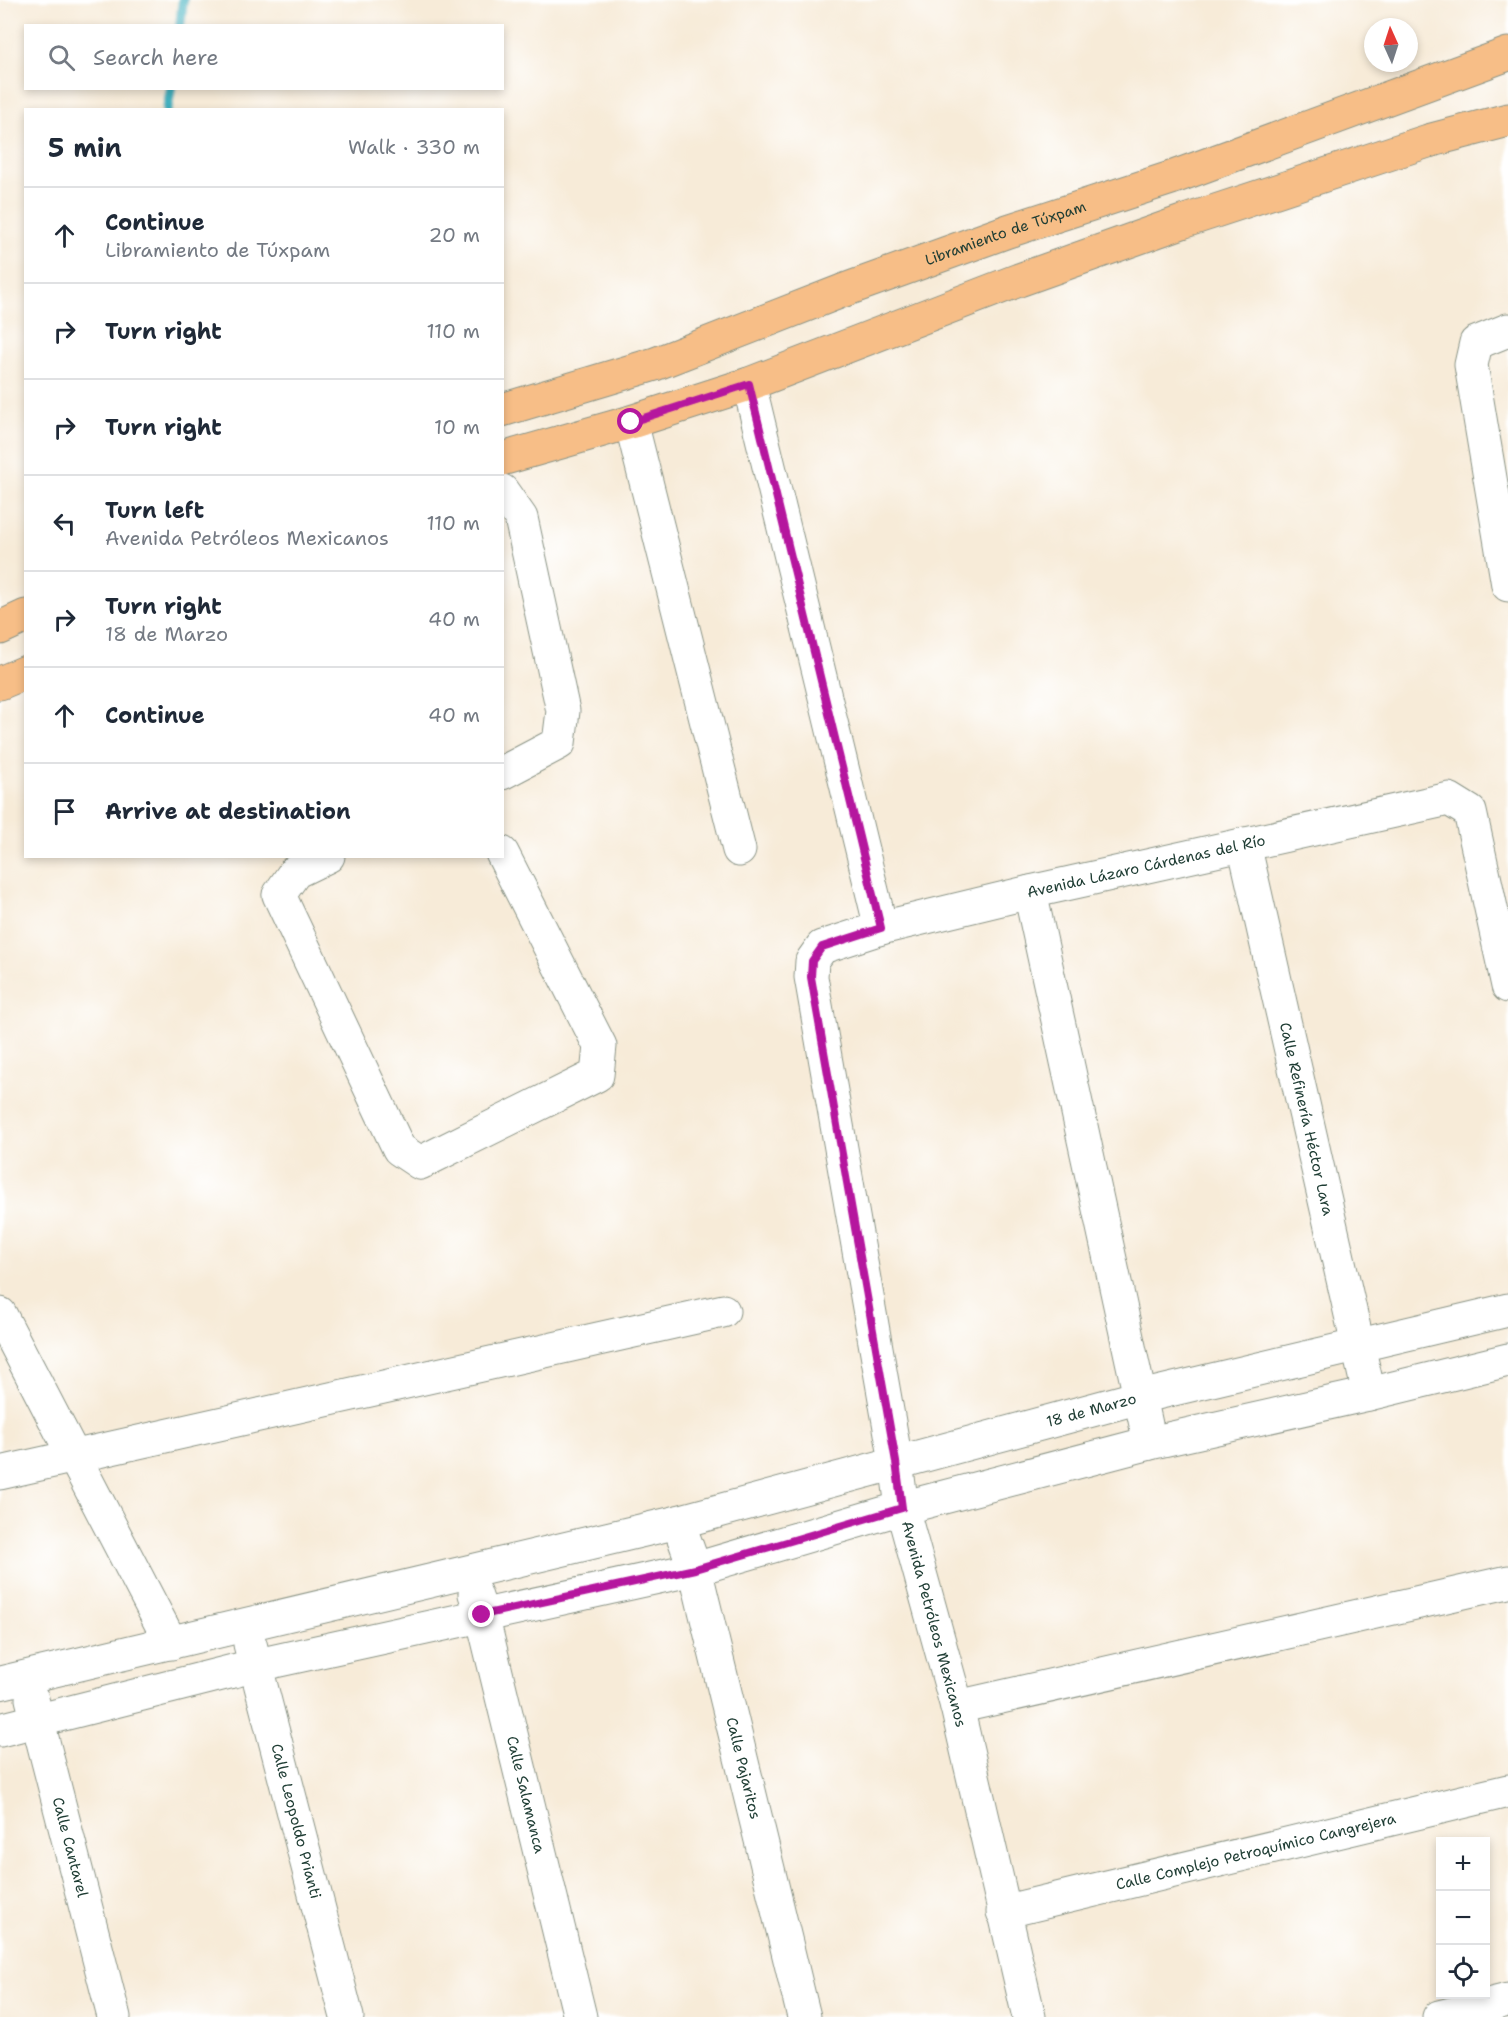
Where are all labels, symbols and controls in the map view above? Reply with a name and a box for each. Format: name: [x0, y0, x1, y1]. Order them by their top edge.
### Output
north arrow: [1364, 18, 1418, 72]
search box: [24, 24, 504, 90]
icon: search: [45, 41, 78, 74]
text: Search here: [93, 43, 219, 72]
text: 5 min: [48, 130, 122, 165]
text: Walk · 330 m: [348, 134, 480, 160]
street label: Libramiento de Túxpam: [922, 196, 1089, 270]
text: Continue: [105, 208, 205, 237]
icon: ahead: [48, 219, 81, 252]
text: 20 m: [429, 222, 480, 248]
text: Libramiento de Túxpam: [105, 237, 330, 263]
icon: right: [48, 315, 81, 348]
text: Turn right: [105, 317, 222, 346]
text: 110 m: [426, 318, 480, 344]
route start: [617, 408, 643, 434]
icon: right: [48, 411, 81, 444]
text: Turn right: [105, 413, 222, 442]
text: 10 m: [434, 414, 480, 440]
text: Turn left: [105, 496, 204, 525]
icon: left: [48, 507, 81, 540]
text: 110 m: [426, 510, 480, 536]
text: Avenida Petróleos Mexicanos: [105, 525, 389, 551]
text: Turn right: [105, 592, 222, 621]
icon: right: [48, 603, 81, 636]
text: 40 m: [428, 606, 480, 632]
text: 18 de Marzo: [105, 621, 228, 647]
icon: ahead: [48, 699, 81, 732]
text: Continue: [105, 701, 205, 730]
text: 40 m: [428, 702, 480, 728]
icon: arrive: [48, 795, 81, 828]
text: Arrive at destination: [105, 797, 351, 826]
street label: Avenida Lázaro Cárdenas del Río: [1025, 830, 1267, 902]
street label: Calle Refinería Héctor Lara: [1275, 1020, 1338, 1218]
street label: 18 de Marzo: [1044, 1388, 1138, 1432]
street label: Avenida Petróleos Mexicanos: [897, 1519, 971, 1729]
route end: [468, 1601, 494, 1627]
street label: Calle Pajaritos: [721, 1715, 765, 1821]
street label: Calle Salamanca: [502, 1734, 550, 1856]
street label: Calle Leopoldo Prianti: [266, 1741, 326, 1901]
street label: Calle Cantarel: [48, 1795, 93, 1900]
street label: Calle Complejo Petroquímico Cangrejera: [1114, 1808, 1398, 1895]
map controls: [1436, 1837, 1490, 1999]
button: +: [1436, 1837, 1490, 1891]
button: −: [1436, 1891, 1490, 1945]
button: locate: [1436, 1945, 1490, 1999]

